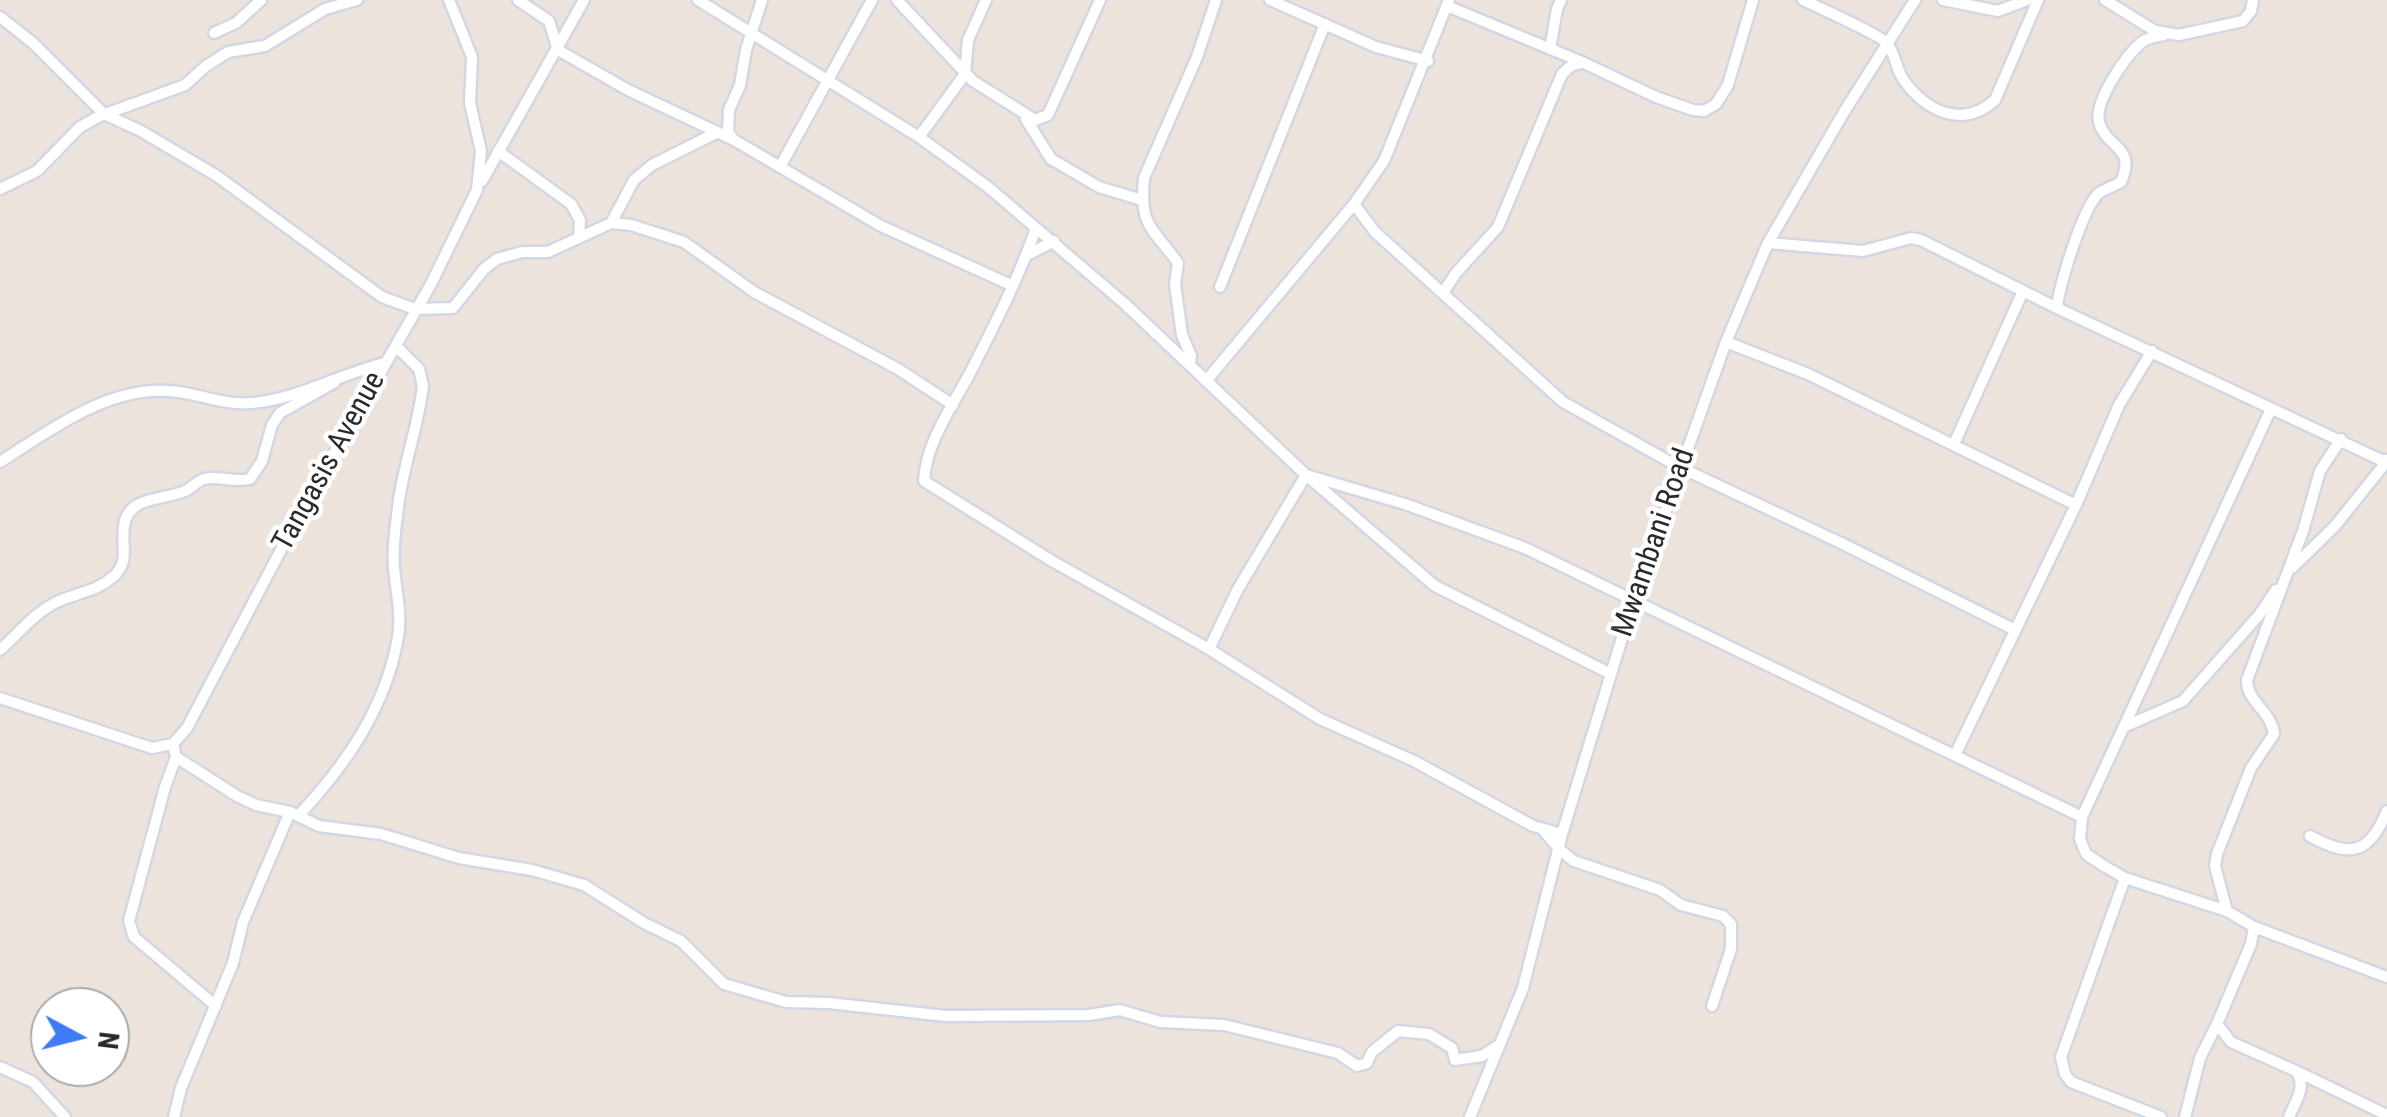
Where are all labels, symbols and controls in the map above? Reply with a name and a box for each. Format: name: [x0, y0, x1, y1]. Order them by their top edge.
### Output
street label: Tangasis Avenue: [266, 366, 394, 558]
street label: Mwambani Road: [1606, 444, 1704, 642]
north arrow: [30, 987, 130, 1087]
text: N: [91, 1030, 126, 1051]

